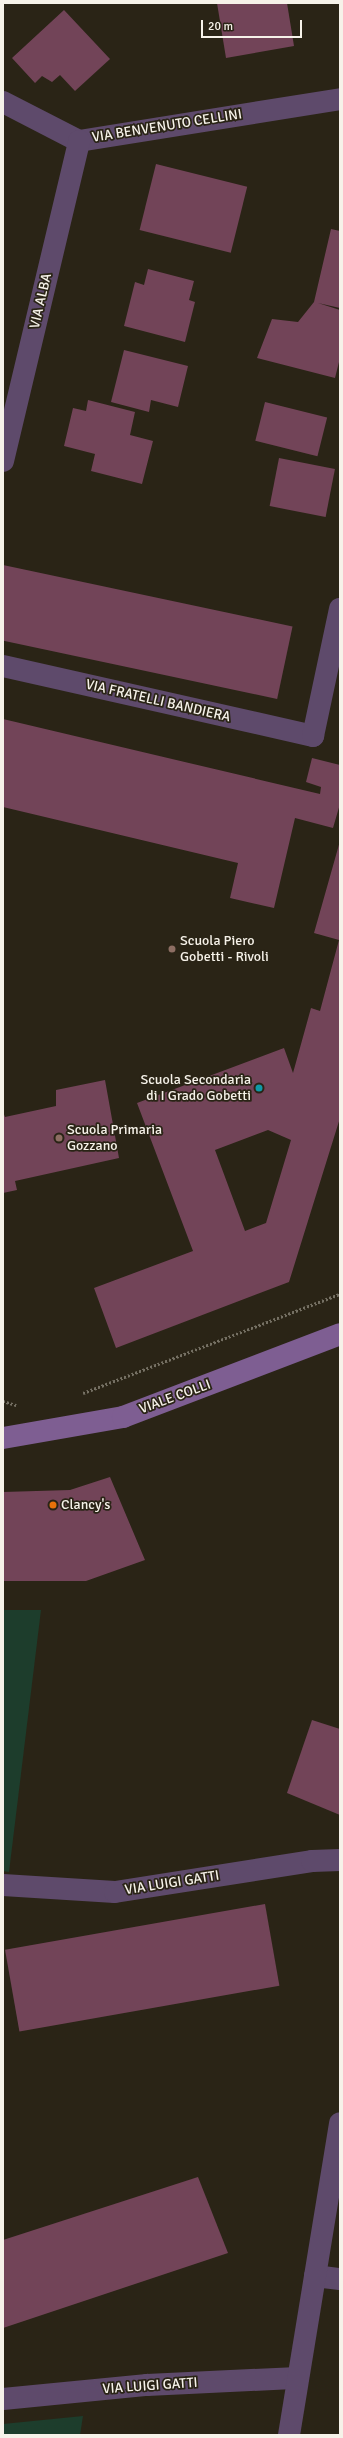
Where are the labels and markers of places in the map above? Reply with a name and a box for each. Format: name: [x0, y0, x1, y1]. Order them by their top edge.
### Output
place label: Scuola Piero Gobetti - Rivoli: [180, 933, 269, 966]
marker: Scuola Piero Gobetti - Rivoli: [167, 944, 177, 954]
place label: Scuola Secondaria di I Grado Gobetti: [140, 1072, 251, 1104]
marker: Scuola Secondaria di I Grado Gobetti: [254, 1083, 264, 1093]
place label: Scuola Primaria Gozzano: [67, 1122, 162, 1154]
marker: Scuola Primaria Gozzano: [54, 1133, 64, 1143]
place label: Clancy's: [61, 1497, 110, 1513]
marker: Clancy's: [48, 1500, 58, 1510]

